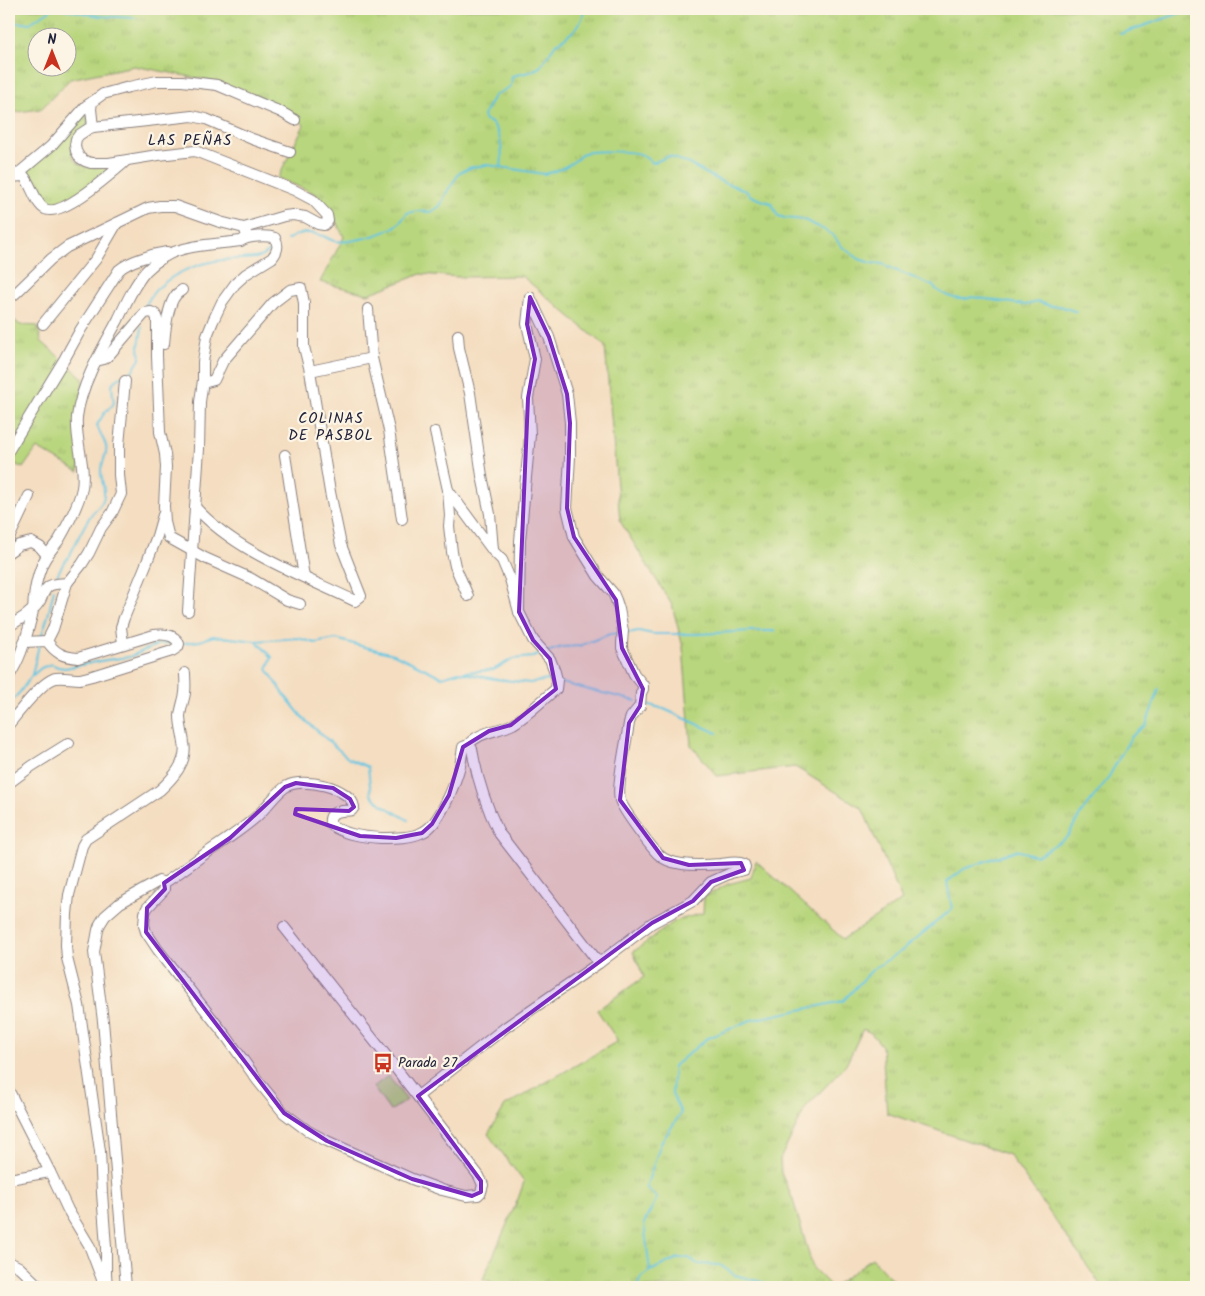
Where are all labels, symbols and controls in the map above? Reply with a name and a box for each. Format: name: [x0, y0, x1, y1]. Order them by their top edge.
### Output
north arrow: [28, 28, 78, 78]
text: N: [48, 29, 57, 51]
district label: LAS PEÑAS: [148, 129, 232, 153]
district label: COLINAS DE PASBOL: [288, 407, 374, 448]
bus stop icon: Parada 27: [372, 1052, 394, 1074]
place label: Parada 27: [398, 1052, 458, 1074]

